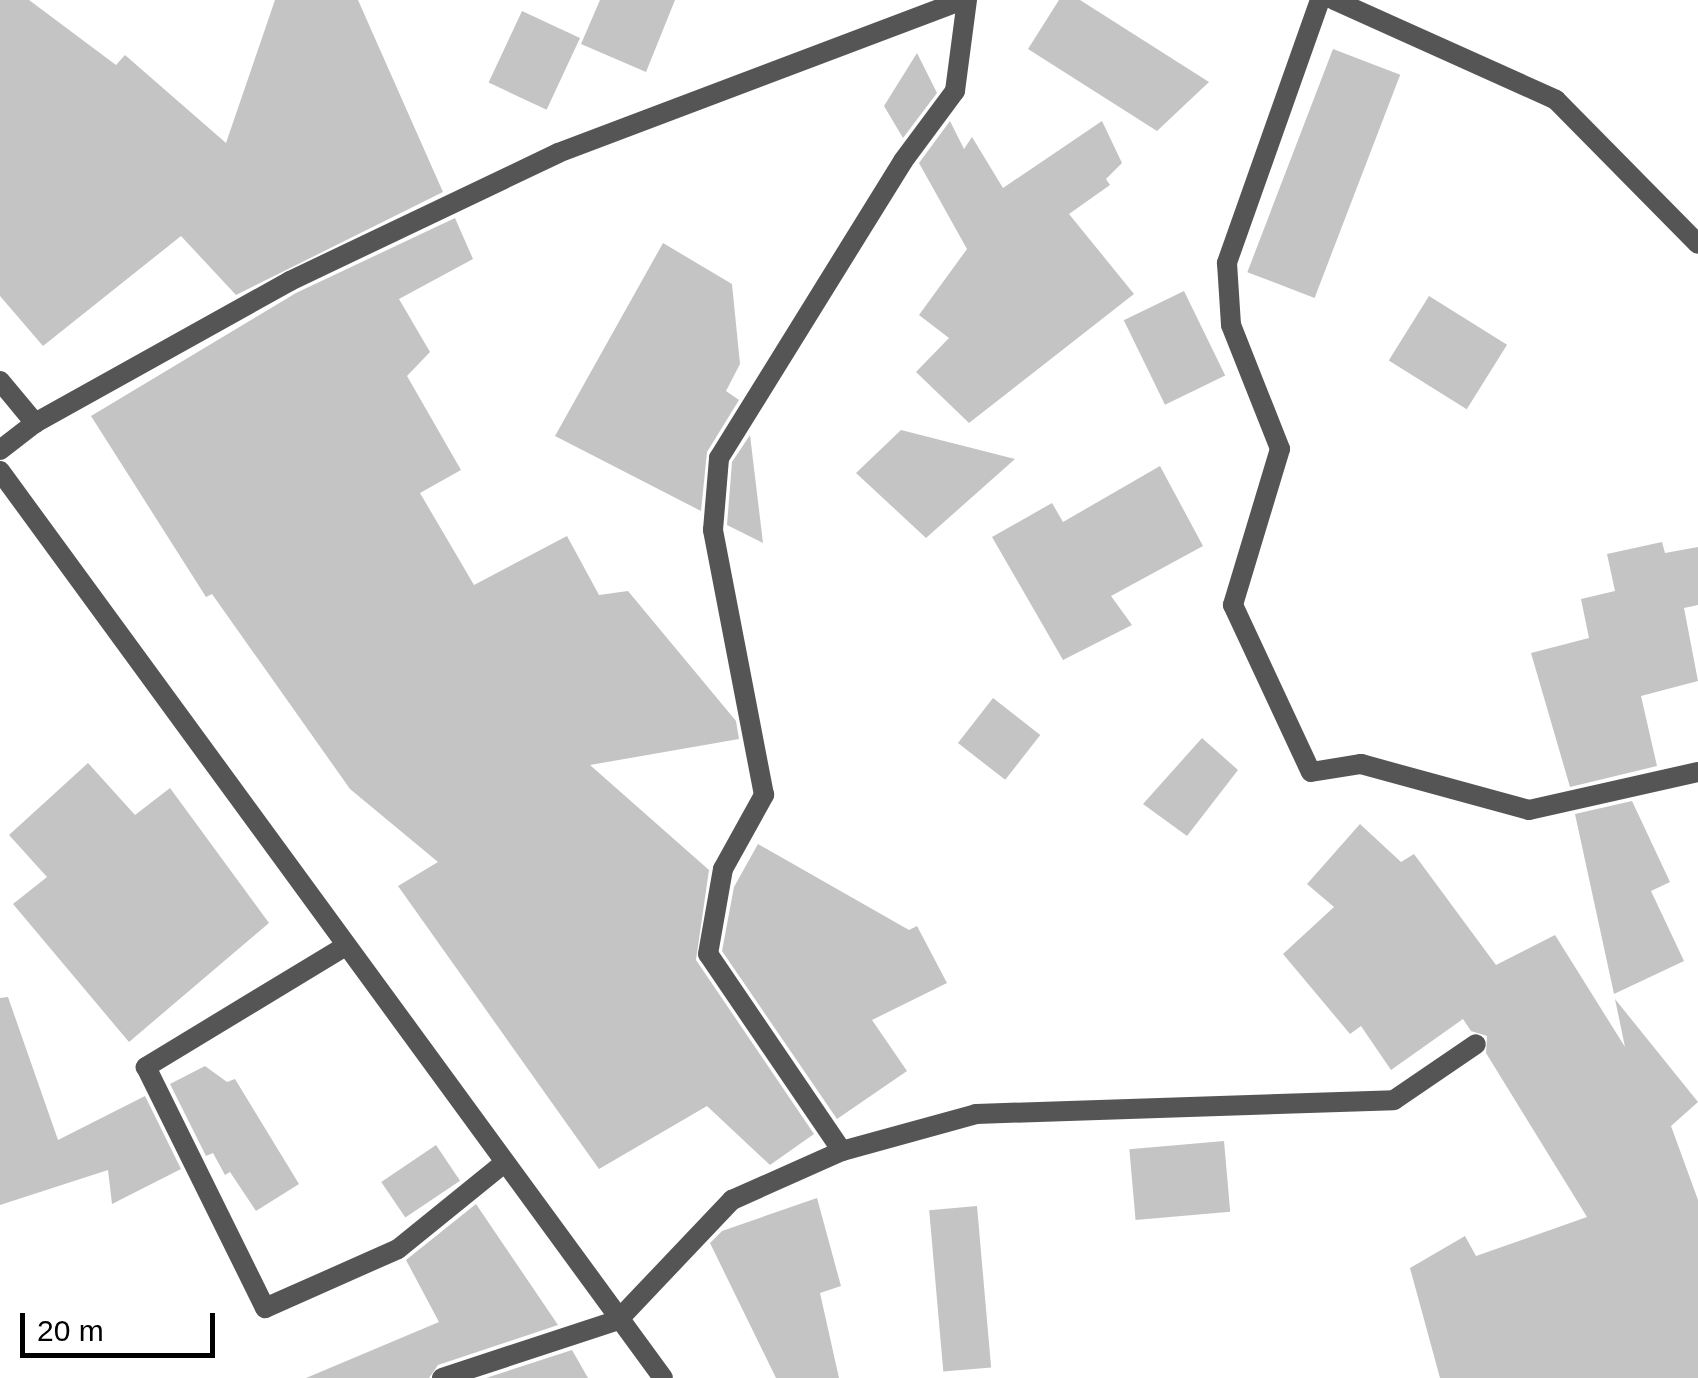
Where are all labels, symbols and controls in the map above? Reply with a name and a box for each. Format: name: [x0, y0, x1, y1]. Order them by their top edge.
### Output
scale bar: [25, 1293, 220, 1355]
text: 20 m: [37, 1314, 104, 1347]

